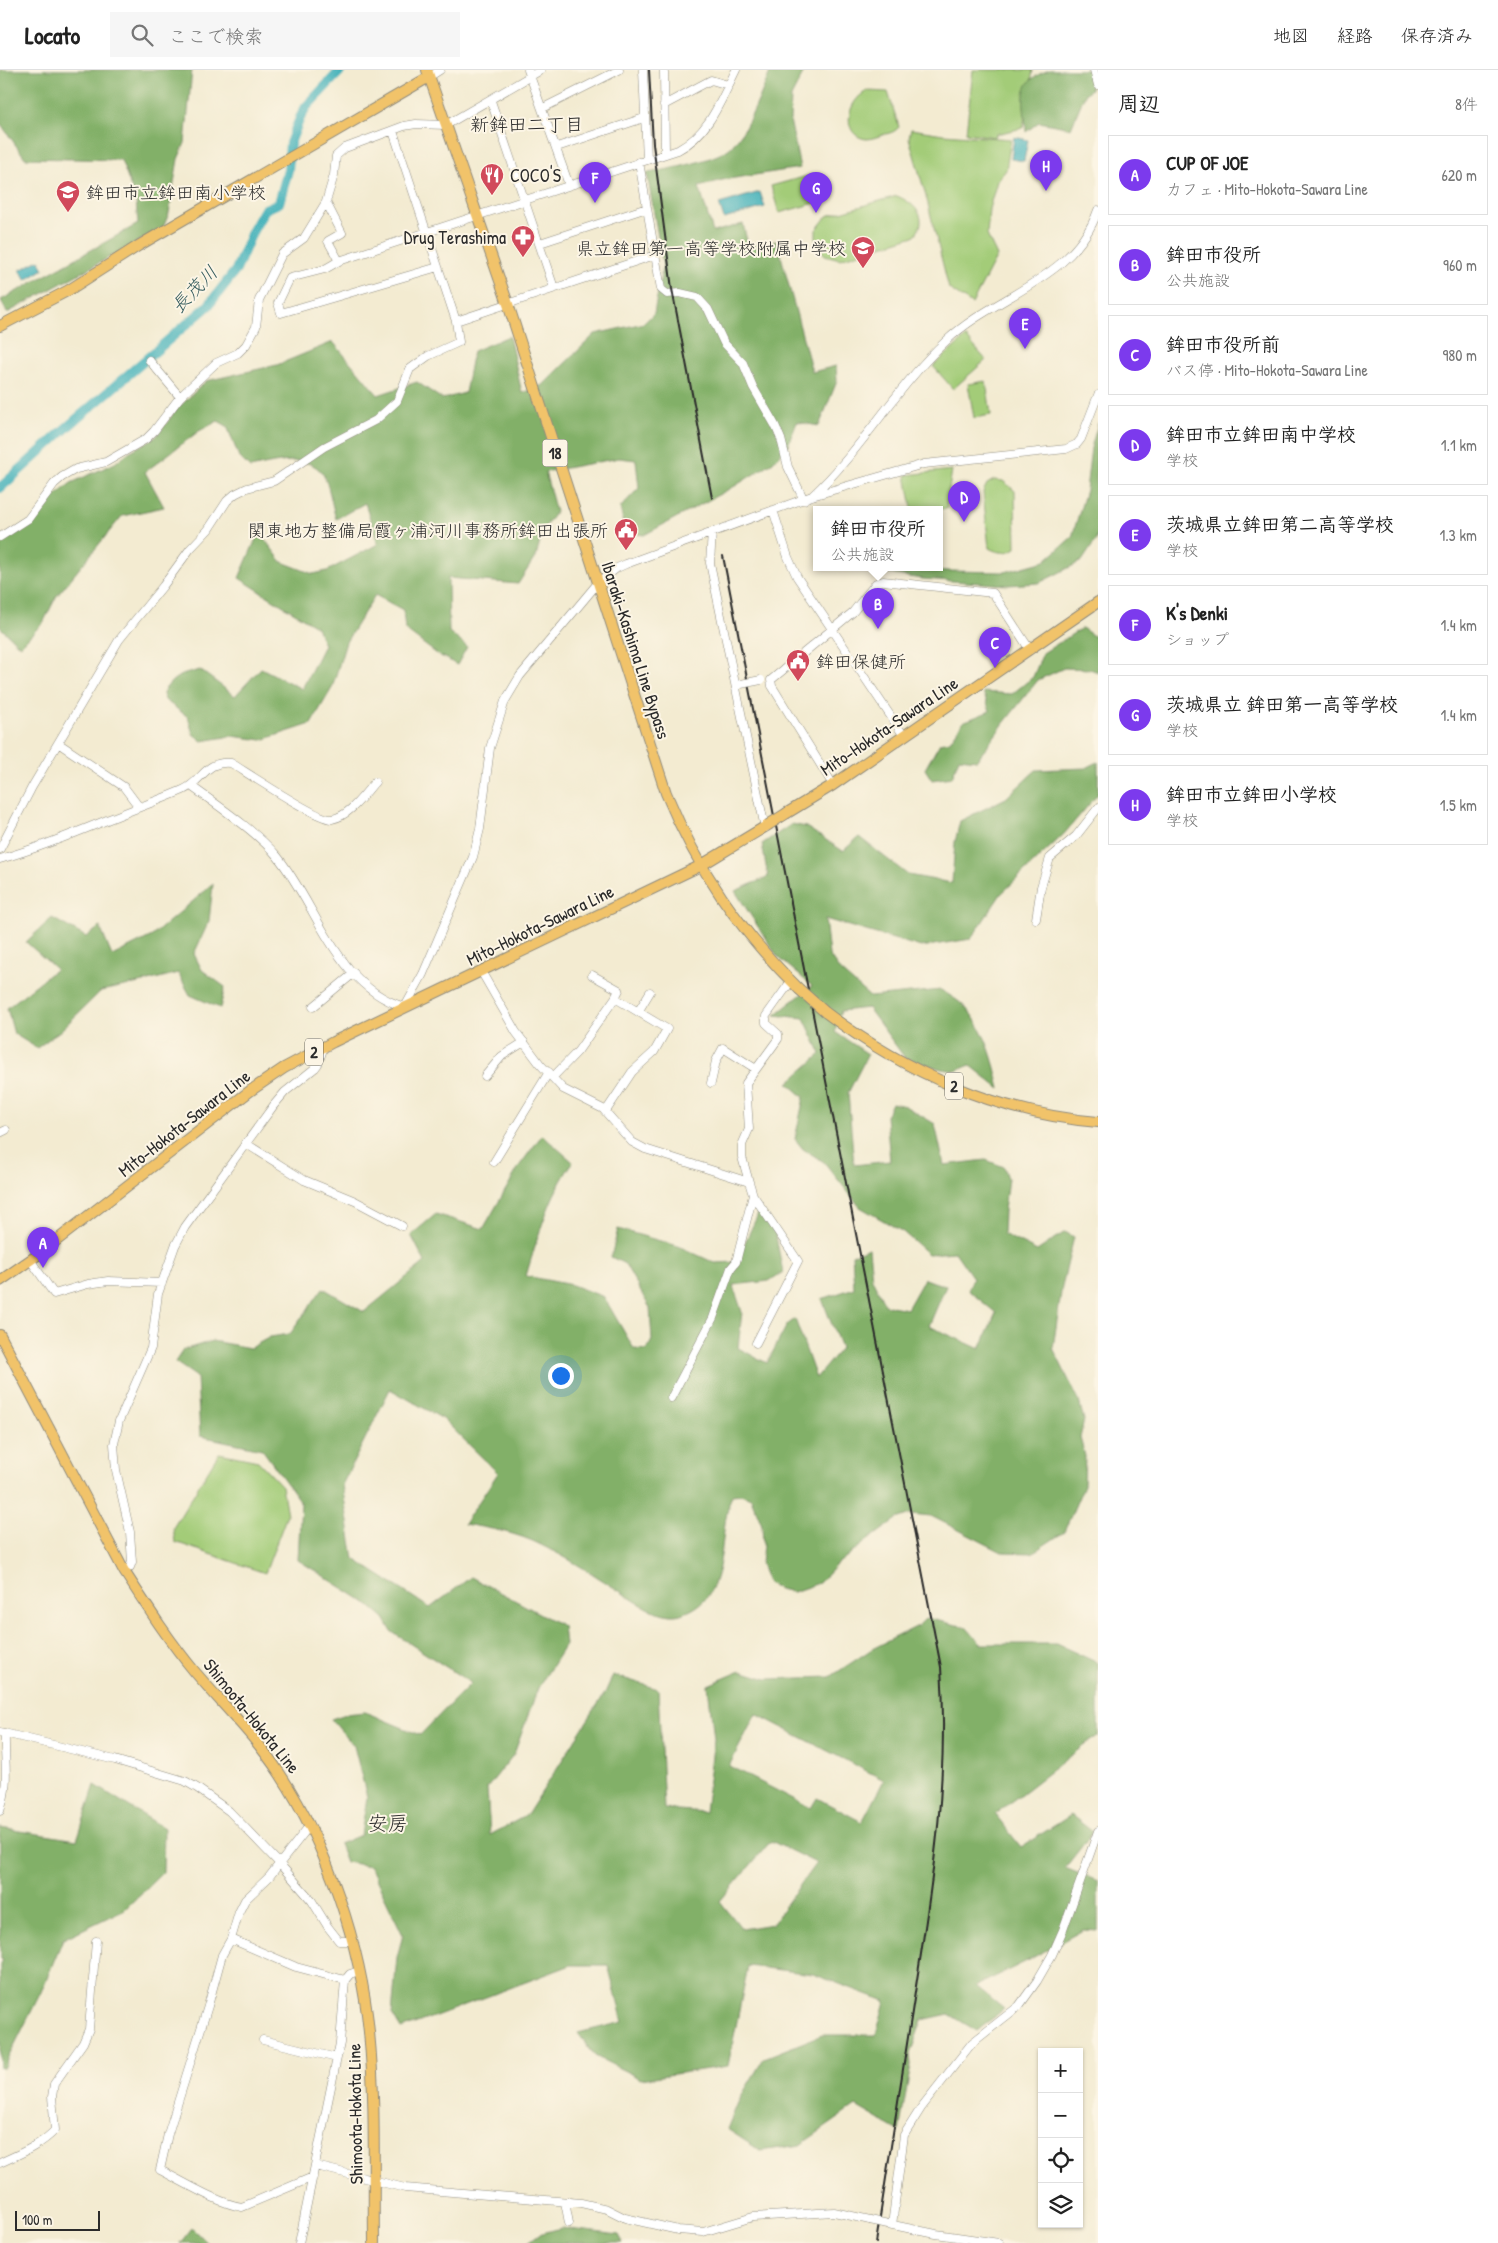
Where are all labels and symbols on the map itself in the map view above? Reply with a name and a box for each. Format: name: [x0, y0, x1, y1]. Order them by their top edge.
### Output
district label: 新鉾田二丁目: [470, 111, 584, 137]
pin: H: [1030, 150, 1062, 191]
restaurant icon: COCO'S: [479, 162, 505, 196]
pin: F: [579, 162, 611, 203]
place label: COCO'S: [510, 163, 561, 188]
pin: G: [800, 172, 832, 213]
school or university icon: 鉾田市立鉾田南小学校: [55, 179, 81, 213]
place label: 鉾田市立鉾田南小学校: [86, 180, 266, 205]
pharmacy icon: Drug Terashima: [510, 224, 536, 258]
place label: Drug Terashima: [404, 225, 506, 250]
school or university icon: 県立鉾田第一高等学校附属中学校: [850, 235, 876, 269]
place label: 県立鉾田第一高等学校附属中学校: [576, 236, 846, 261]
water label: 長茂川: [165, 259, 223, 319]
pin: E: [1009, 308, 1041, 349]
road number: 18: [542, 439, 568, 466]
pin: D: [948, 481, 980, 522]
public building icon: 関東地方整備局霞ヶ浦河川事務所鉾田出張所: [613, 517, 639, 551]
place label: 関東地方整備局霞ヶ浦河川事務所鉾田出張所: [248, 518, 608, 543]
street label: Ibaraki-Kashima Line Bypass: [595, 558, 677, 742]
pin: B: [862, 588, 894, 629]
pin: C: [979, 627, 1011, 668]
public building icon: 鉾田保健所: [785, 648, 811, 682]
place label: 鉾田保健所: [816, 649, 906, 674]
street label: Mito-Hokota-Sawara Line: [815, 671, 963, 781]
street label: Mito-Hokota-Sawara Line: [462, 878, 618, 972]
road number: 2: [305, 1039, 323, 1066]
street label: Mito-Hokota-Sawara Line: [113, 1064, 255, 1182]
road number: 2: [945, 1072, 963, 1100]
pin: A: [27, 1227, 59, 1268]
your location: [548, 1363, 574, 1389]
street label: Shimoota-Hokota Line: [198, 1653, 306, 1779]
district label: 安房: [368, 1809, 408, 1836]
street label: Shimoota-Hokota Line: [341, 2043, 369, 2185]
scale bar: [15, 2208, 100, 2231]

